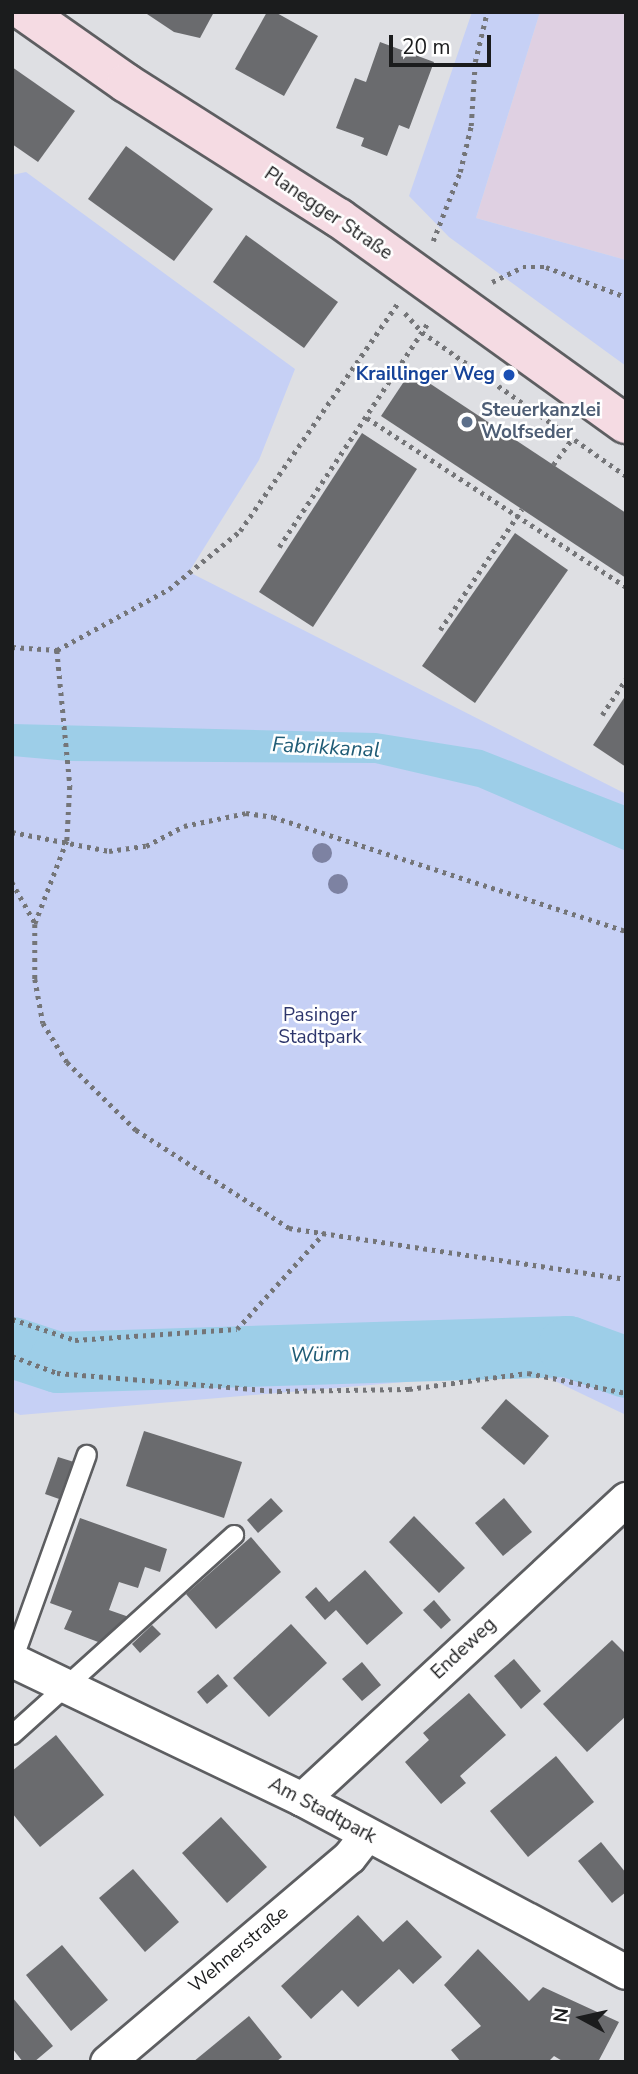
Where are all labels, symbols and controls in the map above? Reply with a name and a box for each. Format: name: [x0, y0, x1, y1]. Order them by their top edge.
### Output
scale bar: [393, 21, 494, 65]
text: 20 m: [402, 33, 451, 61]
street label: Planegger Straße: [260, 163, 396, 265]
place label: Kraillinger Weg: [356, 364, 495, 386]
marker: Kraillinger Weg: [501, 367, 517, 383]
place label: Steuerkanzlei Wolfseder: [481, 400, 601, 444]
marker: Steuerkanzlei Wolfseder: [459, 414, 475, 430]
water label: Fabrikkanal: [271, 732, 381, 762]
park label: Pasinger Stadtpark: [278, 1005, 362, 1049]
water label: Würm: [290, 1340, 350, 1368]
street label: Endeweg: [427, 1613, 501, 1685]
street label: Am Stadtpark: [264, 1773, 380, 1849]
street label: Wehnerstraße: [185, 1902, 293, 1998]
north arrow: [547, 1983, 617, 2053]
text: N: [547, 2006, 575, 2024]

